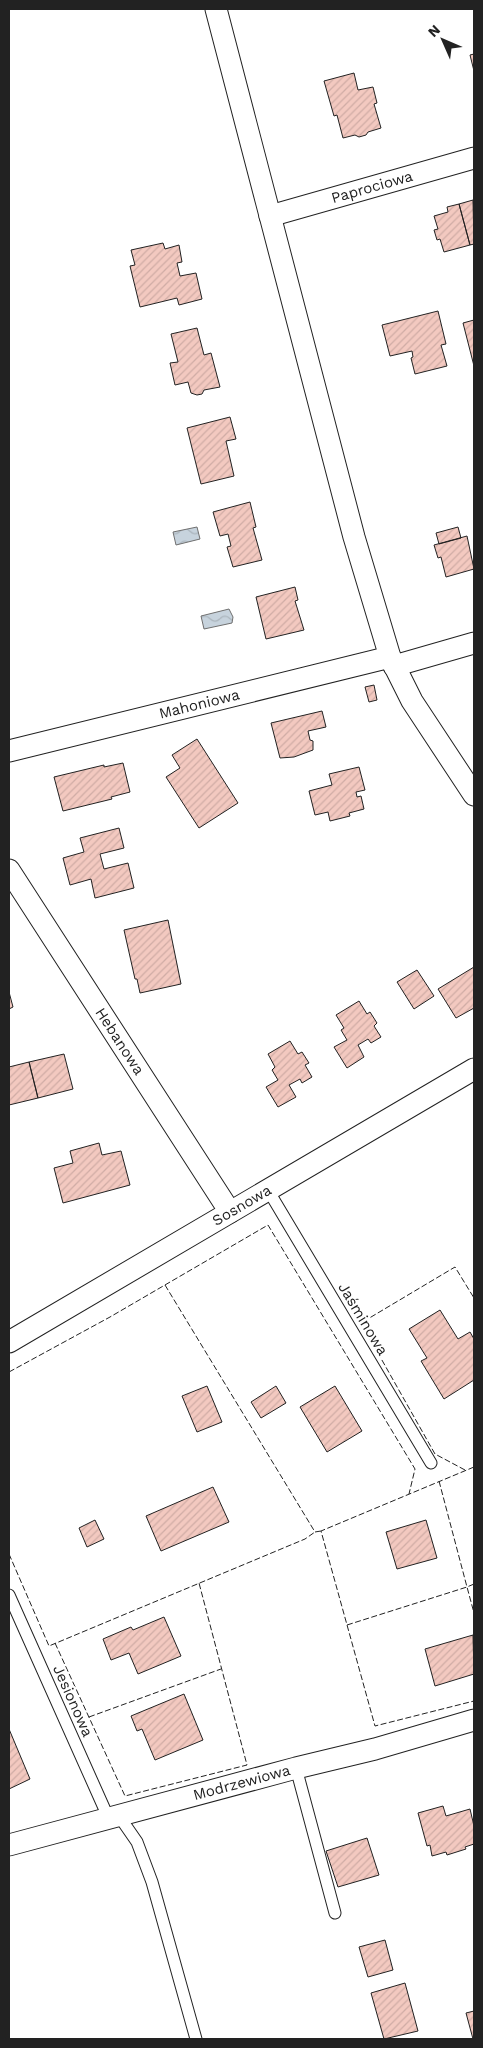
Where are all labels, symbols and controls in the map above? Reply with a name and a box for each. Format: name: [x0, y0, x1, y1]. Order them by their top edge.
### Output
north arrow: [418, 15, 468, 65]
text: N: [424, 21, 443, 40]
street label: Paprociowa: [329, 167, 415, 207]
street label: Mahoniowa: [157, 685, 242, 723]
street label: Hebanowa: [91, 1004, 148, 1079]
street label: Sosnowa: [209, 1181, 275, 1230]
street label: Jaśminowa: [334, 1279, 392, 1359]
street label: Jesionowa: [49, 1662, 97, 1740]
street label: Modrzewiowa: [191, 1761, 293, 1804]

